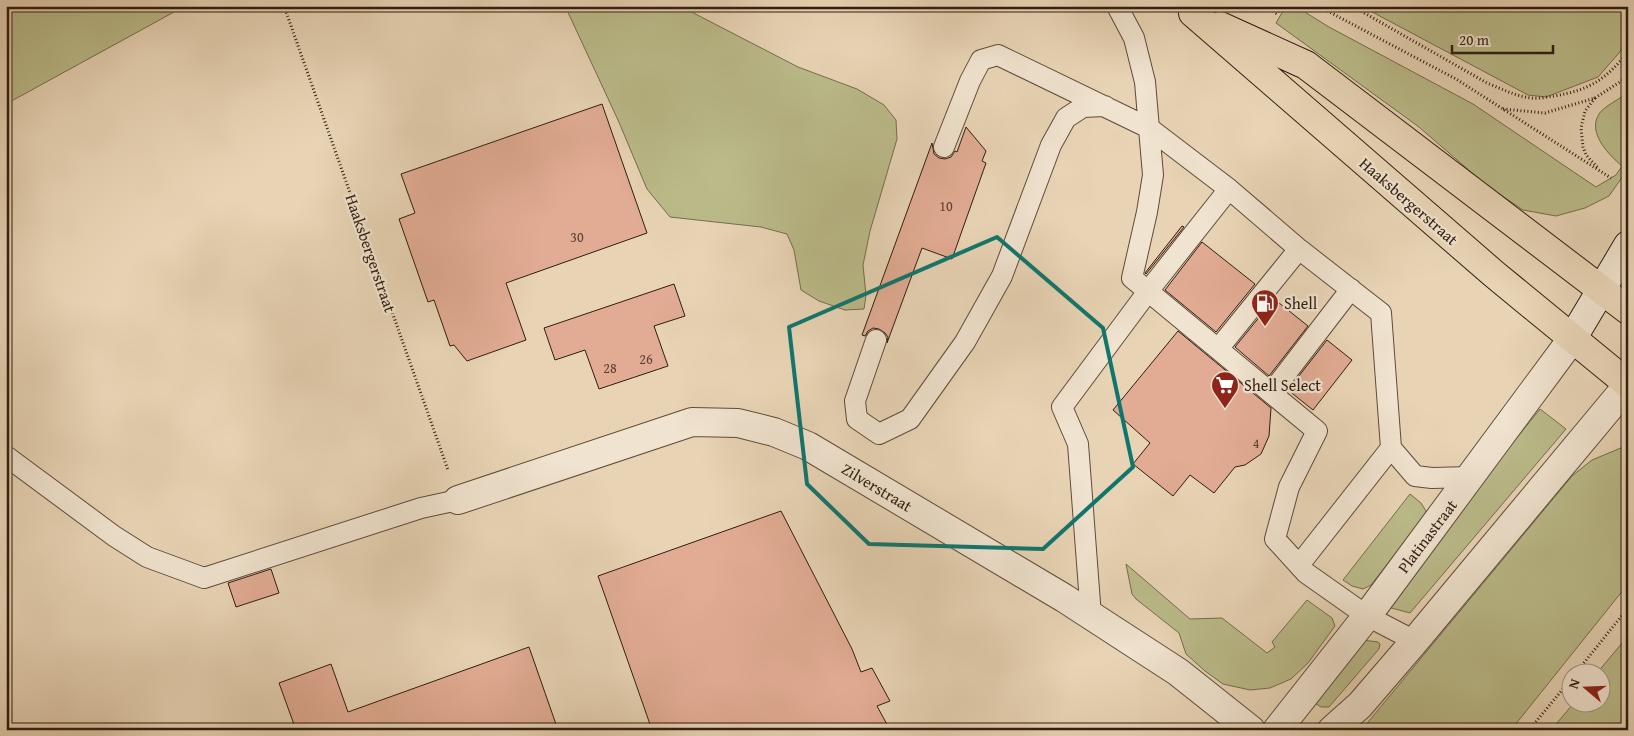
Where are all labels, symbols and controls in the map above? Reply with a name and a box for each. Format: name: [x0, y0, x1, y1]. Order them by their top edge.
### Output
scale bar: [1452, 22, 1553, 54]
text: 20 m: [1459, 29, 1490, 50]
street label: Haaksbergerstraat: [1354, 151, 1464, 251]
street label: Haaksbergerstraat: [339, 191, 403, 316]
house number: 10: [939, 196, 953, 216]
house number: 30: [570, 227, 584, 247]
fuel station icon: Shell: [1250, 288, 1280, 327]
place label: Shell: [1284, 291, 1318, 315]
house number: 26: [639, 349, 653, 369]
house number: 28: [603, 358, 617, 378]
supermarket icon: Shell Select: [1210, 370, 1240, 409]
place label: Shell Select: [1244, 373, 1321, 397]
house number: 4: [1253, 433, 1260, 453]
street label: Zilverstraat: [837, 457, 917, 518]
street label: Platinastraat: [1391, 494, 1463, 578]
north arrow: [1562, 664, 1612, 714]
text: N: [1563, 675, 1585, 691]

